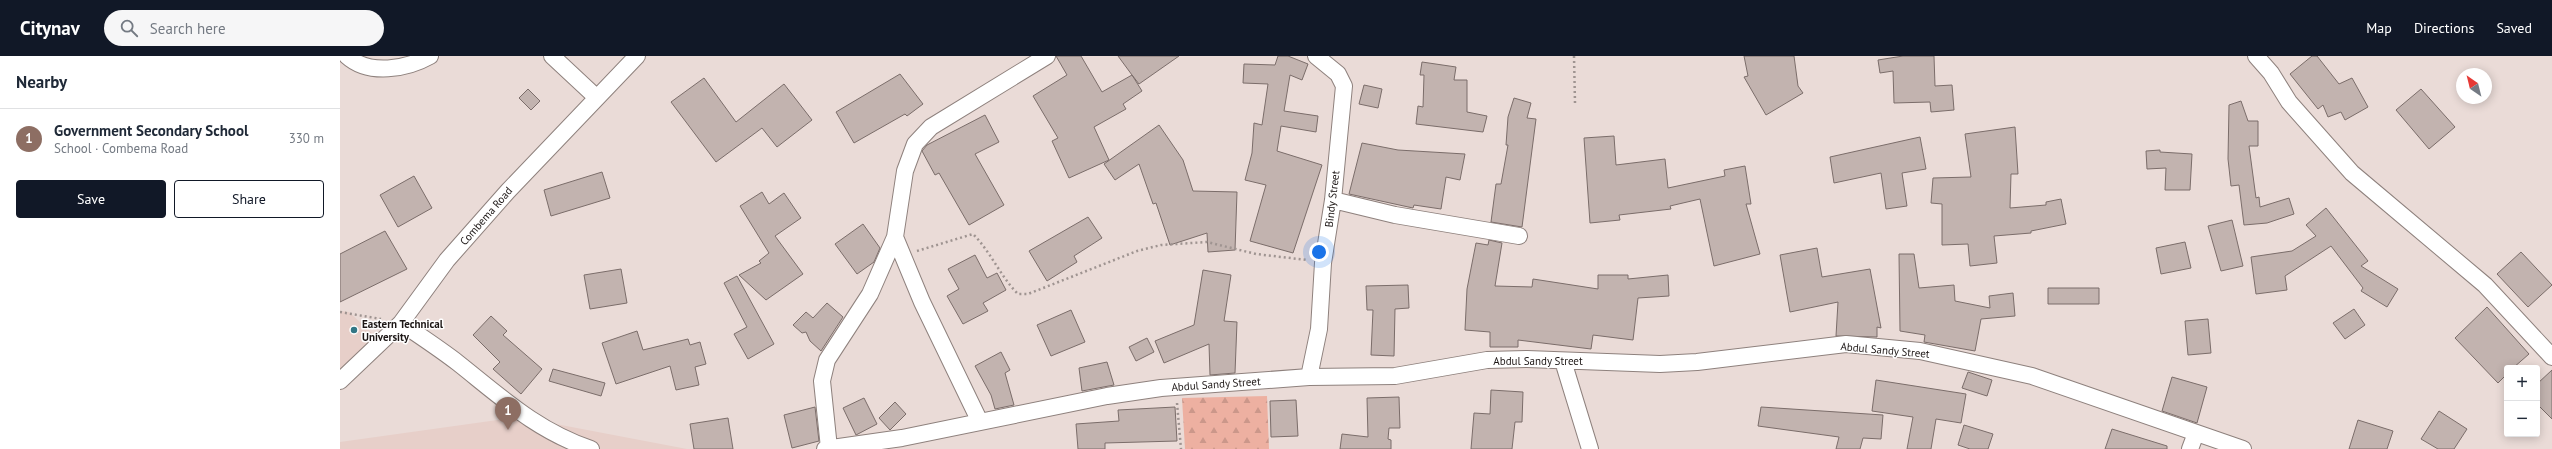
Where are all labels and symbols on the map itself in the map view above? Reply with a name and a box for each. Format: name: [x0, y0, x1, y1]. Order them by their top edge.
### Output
north arrow: [2456, 68, 2492, 104]
street label: Bindy Street: [1322, 170, 1342, 228]
street label: Combema Road: [457, 184, 515, 248]
your location: [1309, 242, 1329, 262]
place label: Eastern Technical University: [362, 317, 444, 344]
marker: Eastern Technical University: [349, 325, 359, 335]
street label: Abdul Sandy Street: [1840, 339, 1930, 361]
street label: Abdul Sandy Street: [1493, 354, 1583, 368]
street label: Abdul Sandy Street: [1171, 374, 1261, 394]
pin: 1: [495, 397, 521, 430]

